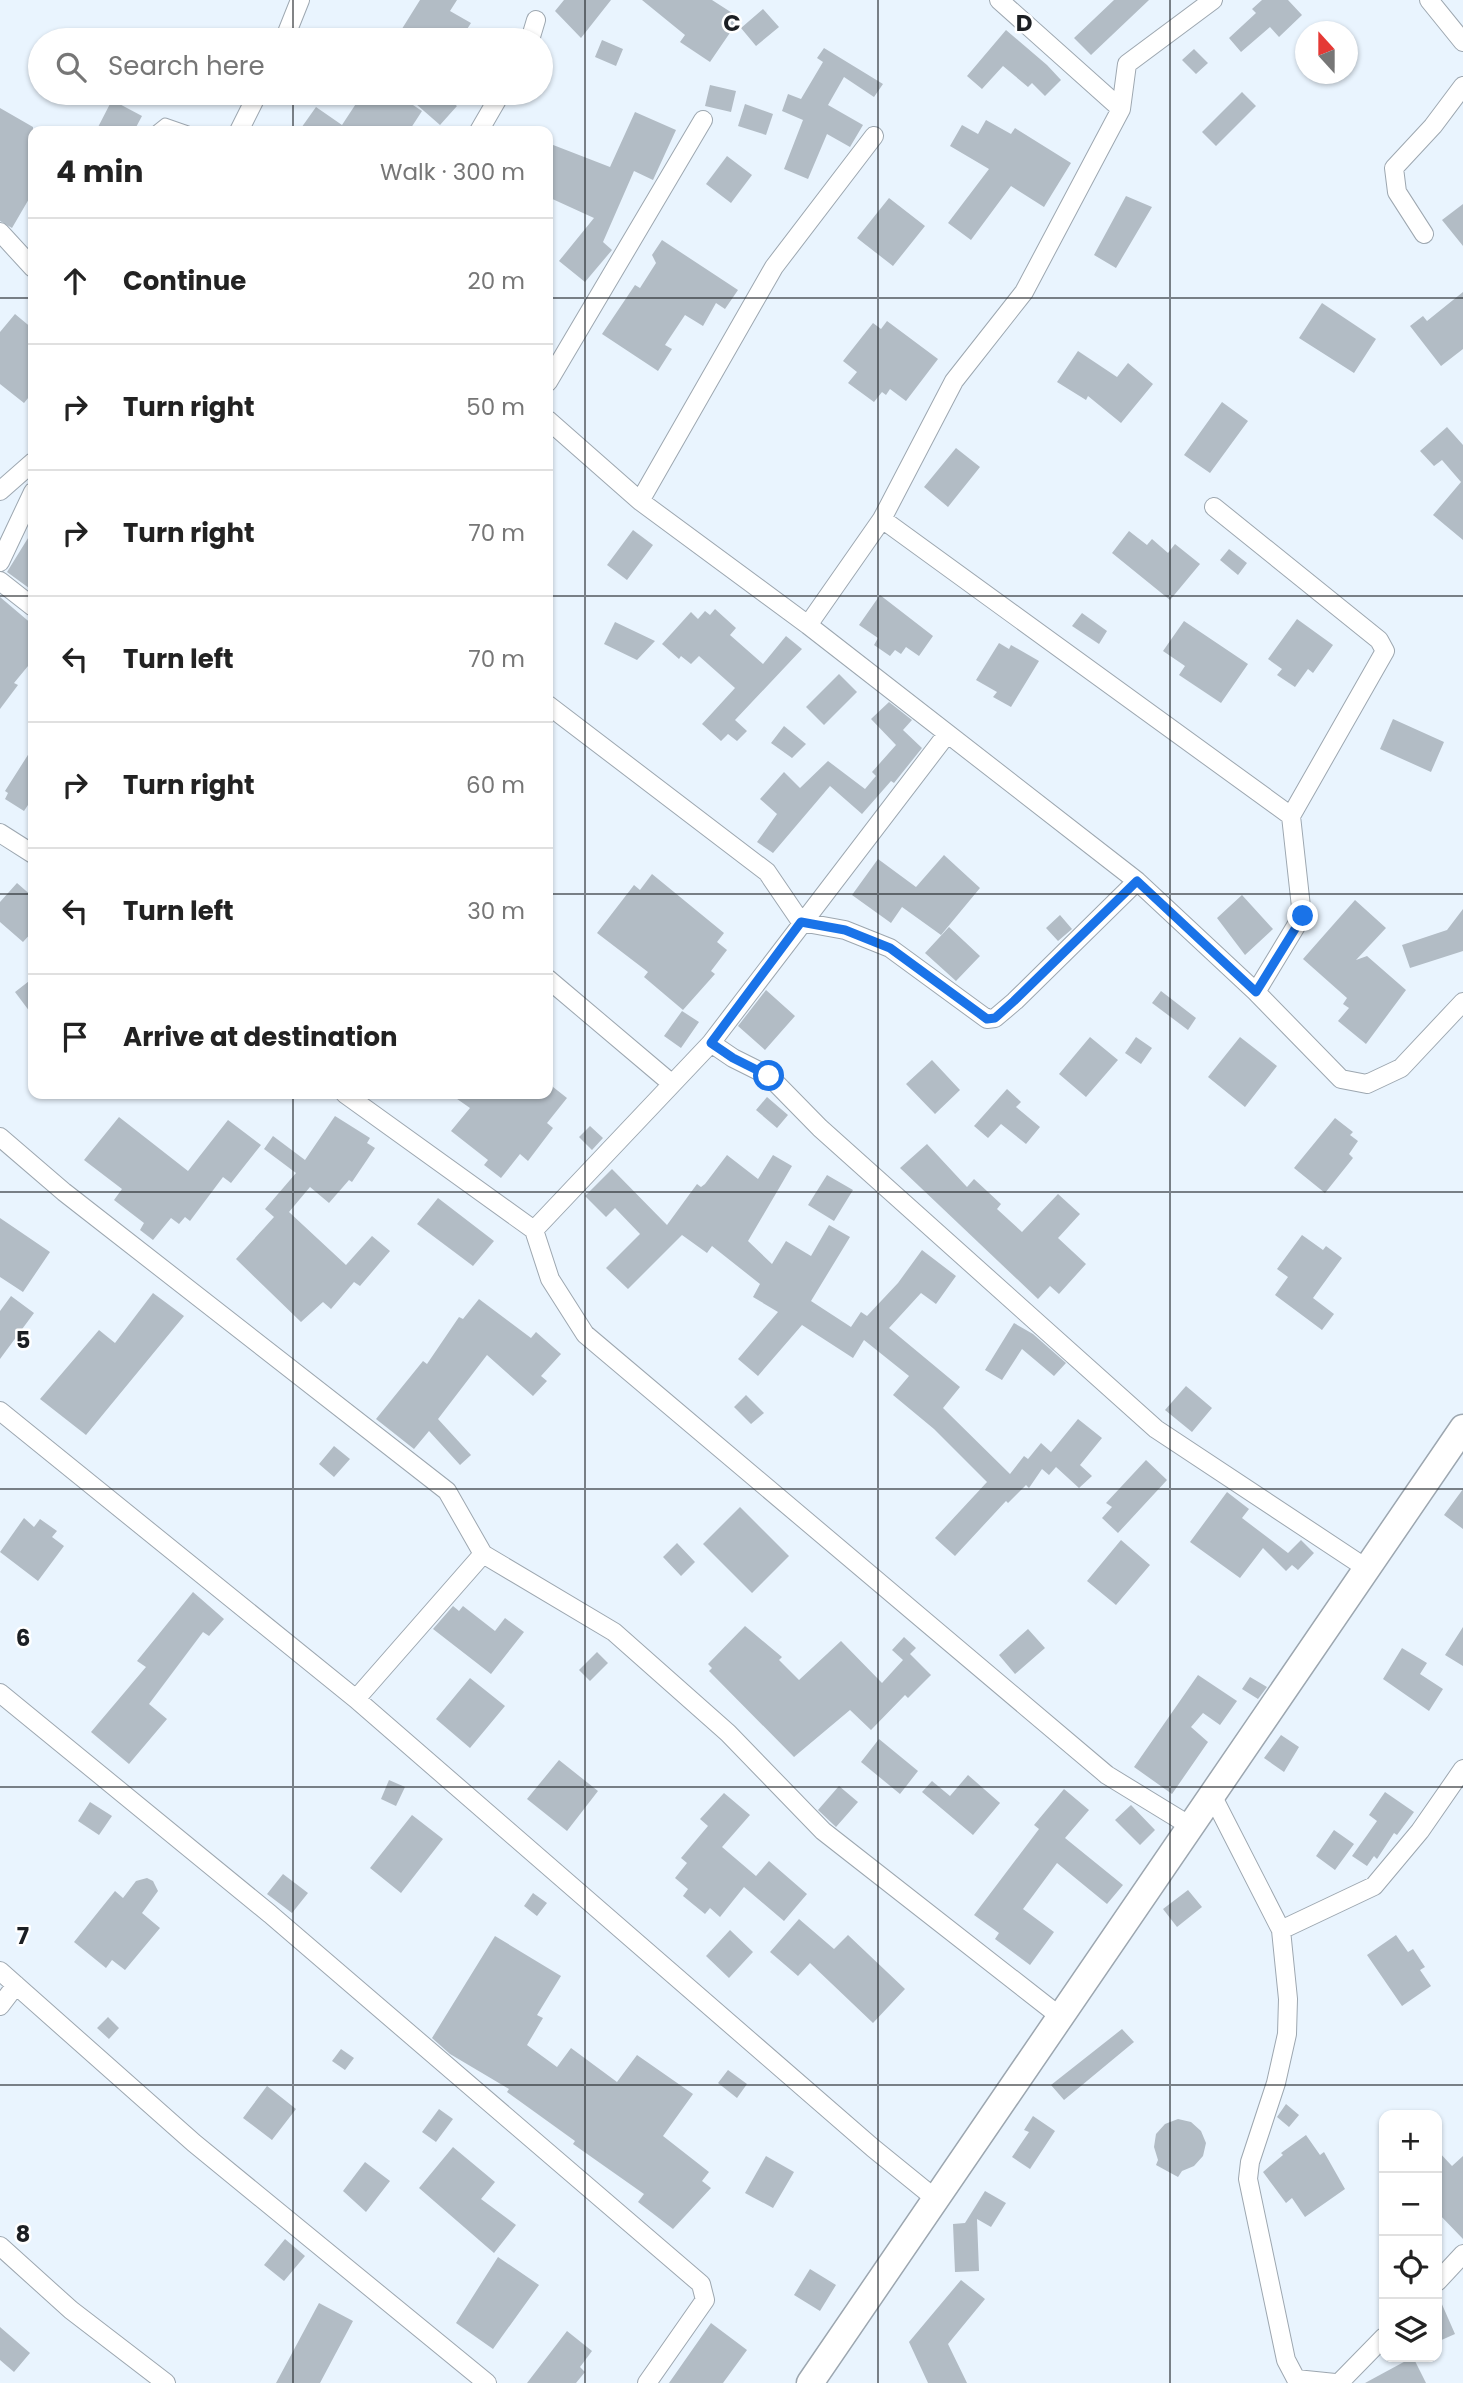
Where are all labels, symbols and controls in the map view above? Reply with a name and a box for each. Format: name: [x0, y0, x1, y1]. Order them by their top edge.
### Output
text: C: [723, 7, 741, 39]
text: D: [1016, 7, 1032, 39]
north arrow: [1295, 21, 1358, 84]
search box: [28, 28, 553, 105]
icon: search: [52, 48, 90, 86]
text: Search here: [108, 48, 265, 84]
text: 4 min: [56, 150, 144, 193]
text: Walk · 300 m: [380, 156, 525, 188]
icon: ahead: [56, 262, 94, 300]
text: Continue: [123, 263, 246, 299]
text: 20 m: [467, 265, 525, 297]
icon: right: [56, 388, 94, 426]
text: Turn right: [123, 389, 255, 425]
text: 50 m: [466, 391, 525, 423]
icon: right: [56, 514, 94, 552]
text: Turn right: [123, 515, 255, 551]
text: 70 m: [468, 517, 525, 549]
icon: left: [56, 640, 94, 678]
text: Turn left: [123, 641, 234, 677]
text: 70 m: [468, 643, 525, 675]
icon: right: [56, 766, 94, 804]
text: Turn right: [123, 767, 255, 803]
text: 60 m: [466, 769, 525, 801]
icon: left: [56, 892, 94, 930]
text: Turn left: [123, 893, 234, 929]
text: 30 m: [467, 895, 525, 927]
route end: [1287, 900, 1318, 931]
icon: arrive: [56, 1018, 94, 1056]
text: Arrive at destination: [123, 1019, 398, 1055]
route start: [753, 1060, 784, 1091]
text: 5: [16, 1324, 30, 1356]
text: 6: [16, 1622, 30, 1654]
text: 7: [17, 1920, 29, 1952]
map controls: [1379, 2110, 1442, 2362]
button: +: [1379, 2110, 1442, 2173]
button: −: [1379, 2173, 1442, 2236]
text: 8: [16, 2218, 30, 2250]
button: locate: [1379, 2236, 1442, 2299]
button: layers: [1379, 2299, 1442, 2362]

